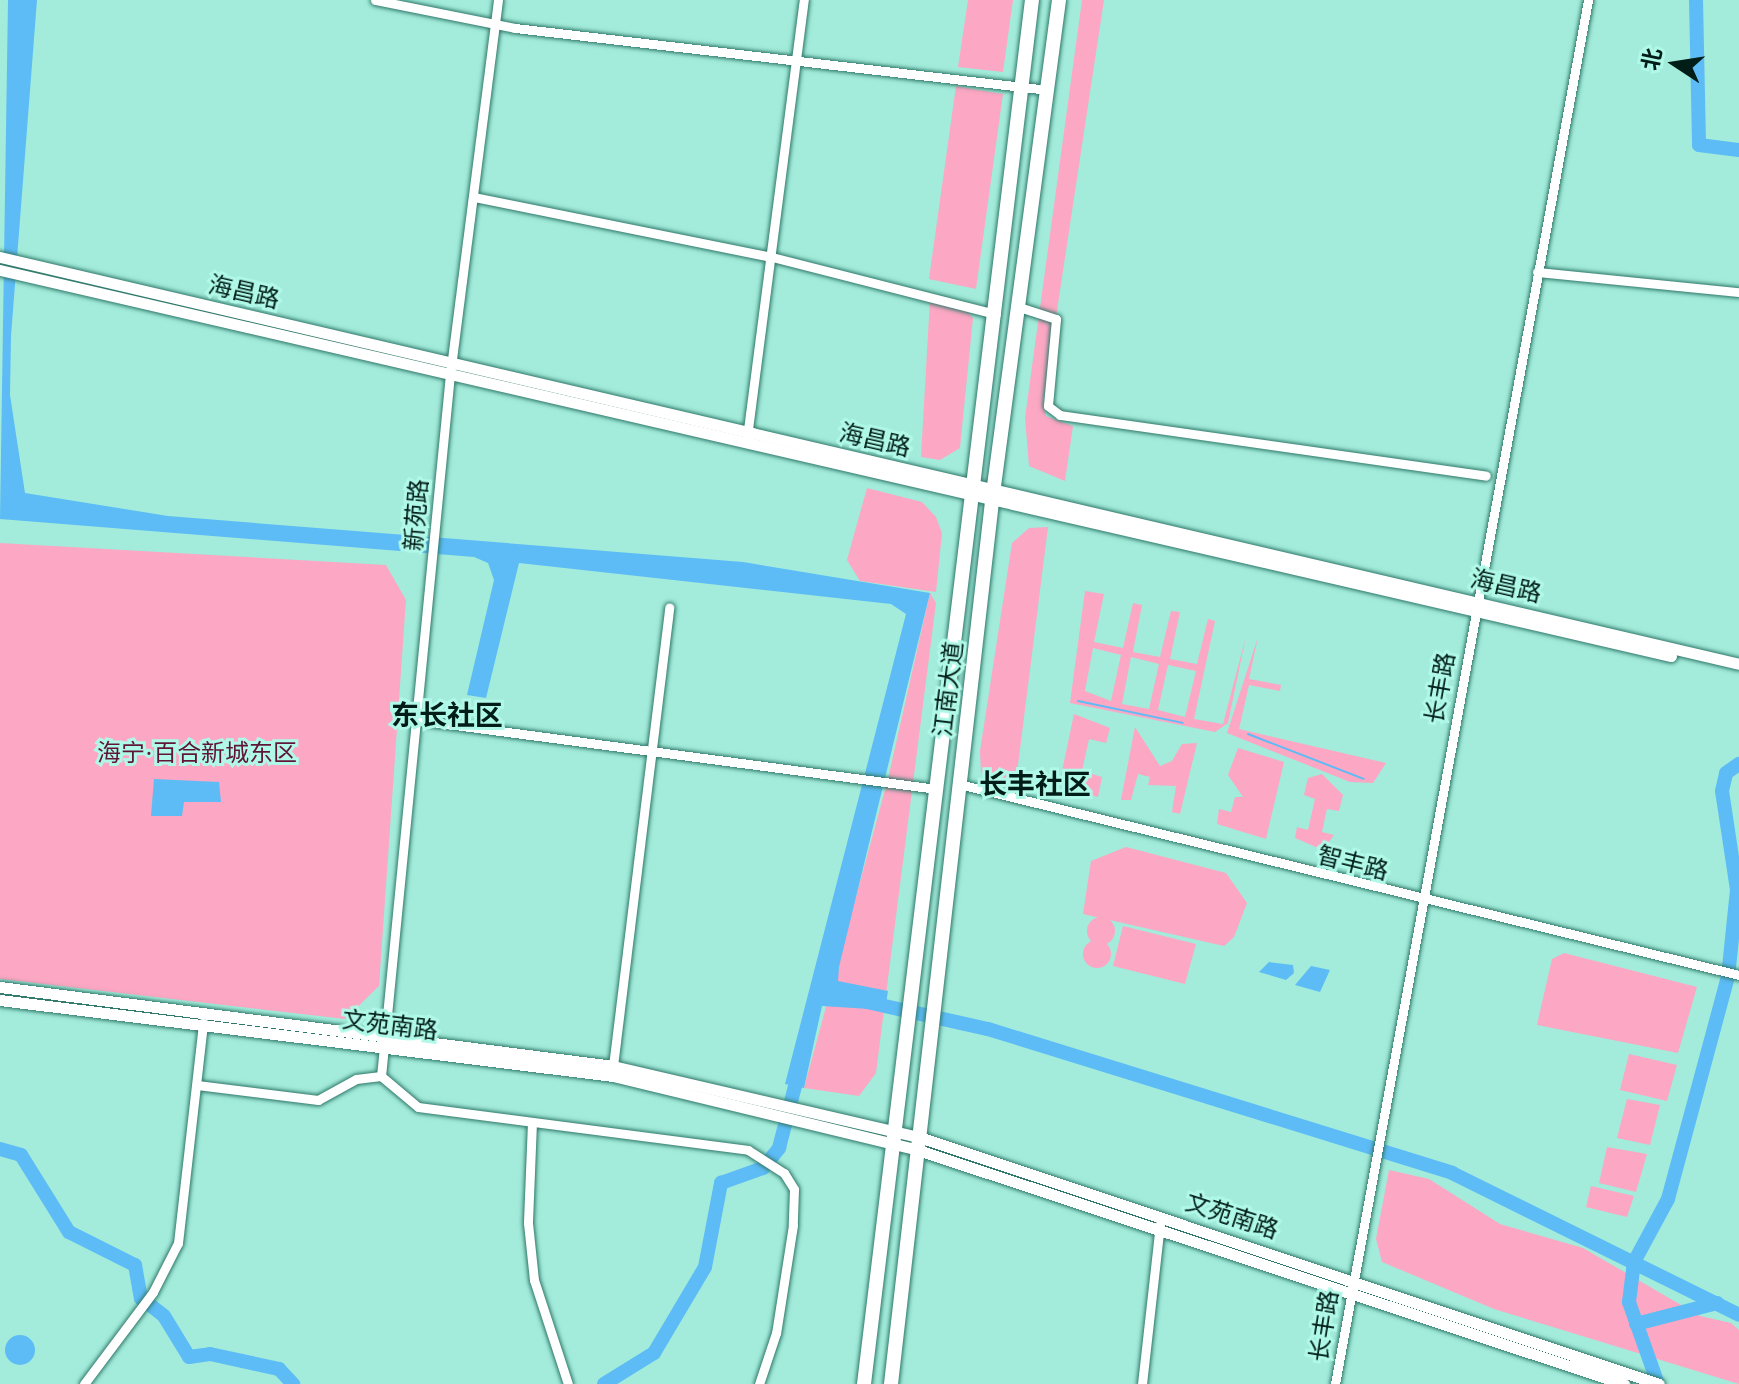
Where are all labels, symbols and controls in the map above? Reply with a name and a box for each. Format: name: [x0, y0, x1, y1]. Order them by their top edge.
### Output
north arrow: [1635, 24, 1715, 104]
text: 北: [1635, 45, 1668, 73]
street label: 海昌路: [206, 270, 282, 314]
street label: 海昌路: [837, 418, 913, 462]
street label: 新苑路: [399, 478, 433, 552]
street label: 海昌路: [1468, 564, 1544, 608]
street label: 江南大道: [928, 640, 968, 738]
street label: 长丰路: [1420, 650, 1460, 726]
district label: 东长社区: [391, 698, 503, 732]
park label: 海宁·百合新城东区: [97, 739, 297, 767]
district label: 长丰社区: [979, 767, 1091, 801]
street label: 智丰路: [1315, 840, 1391, 886]
street label: 文苑南路: [341, 1005, 439, 1045]
street label: 文苑南路: [1182, 1187, 1282, 1245]
street label: 长丰路: [1304, 1288, 1344, 1364]

